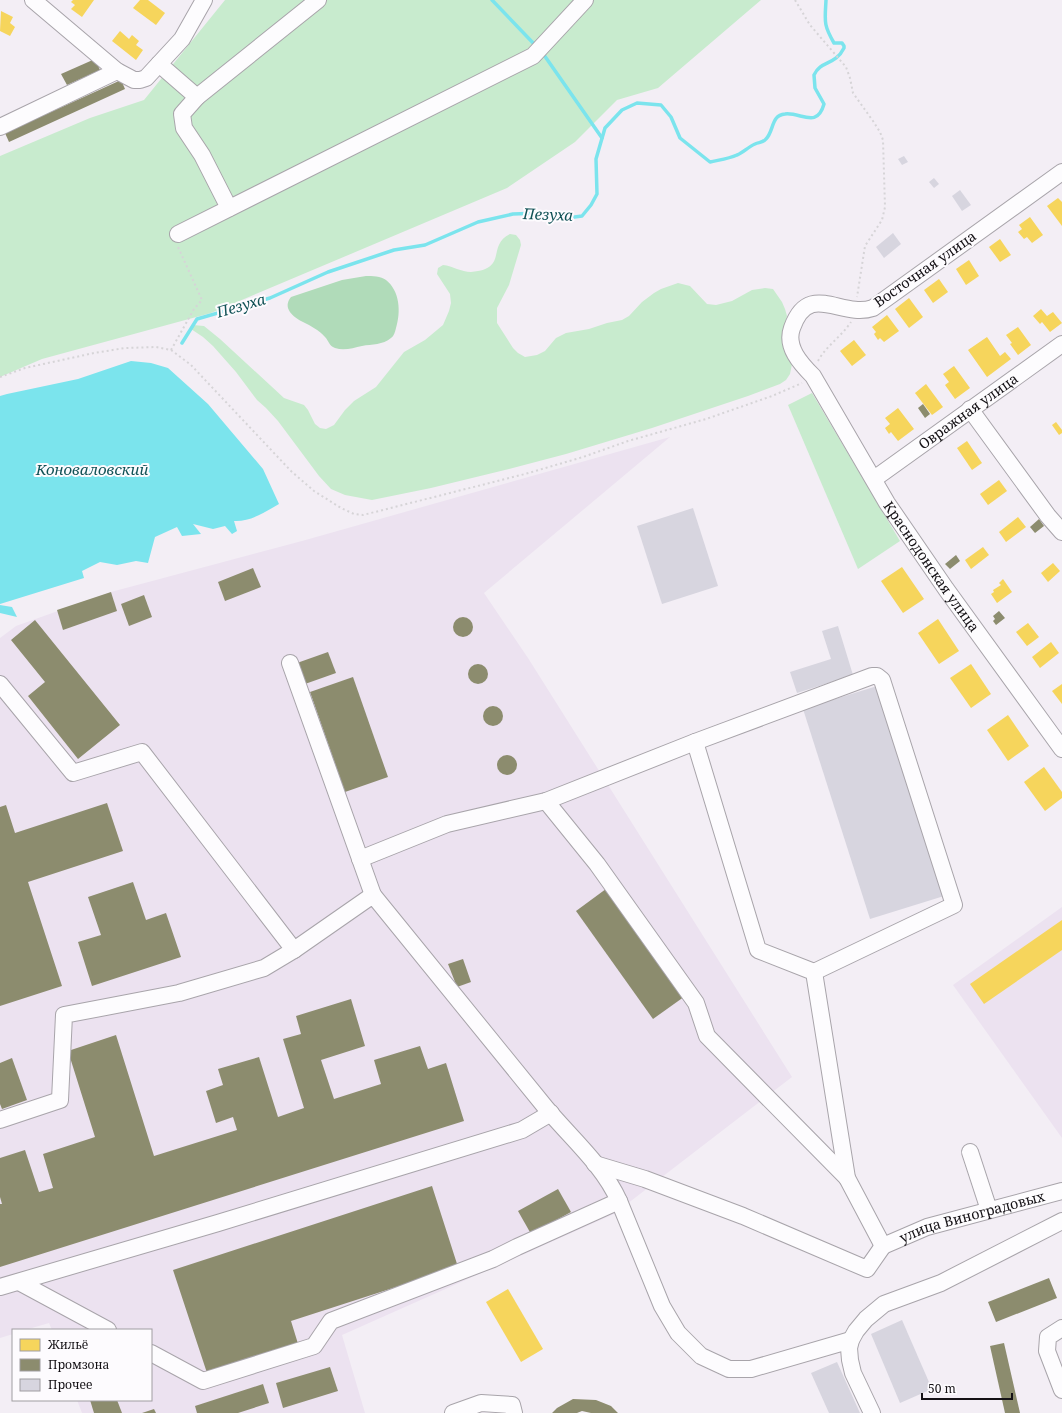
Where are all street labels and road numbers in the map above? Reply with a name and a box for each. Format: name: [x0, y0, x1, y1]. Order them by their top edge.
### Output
street label: Восточная улица: [870, 226, 980, 311]
street label: Овражная улица: [914, 369, 1022, 453]
street label: Краснодонская улица: [880, 497, 984, 636]
street label: улица Виноградовых: [896, 1186, 1047, 1247]

